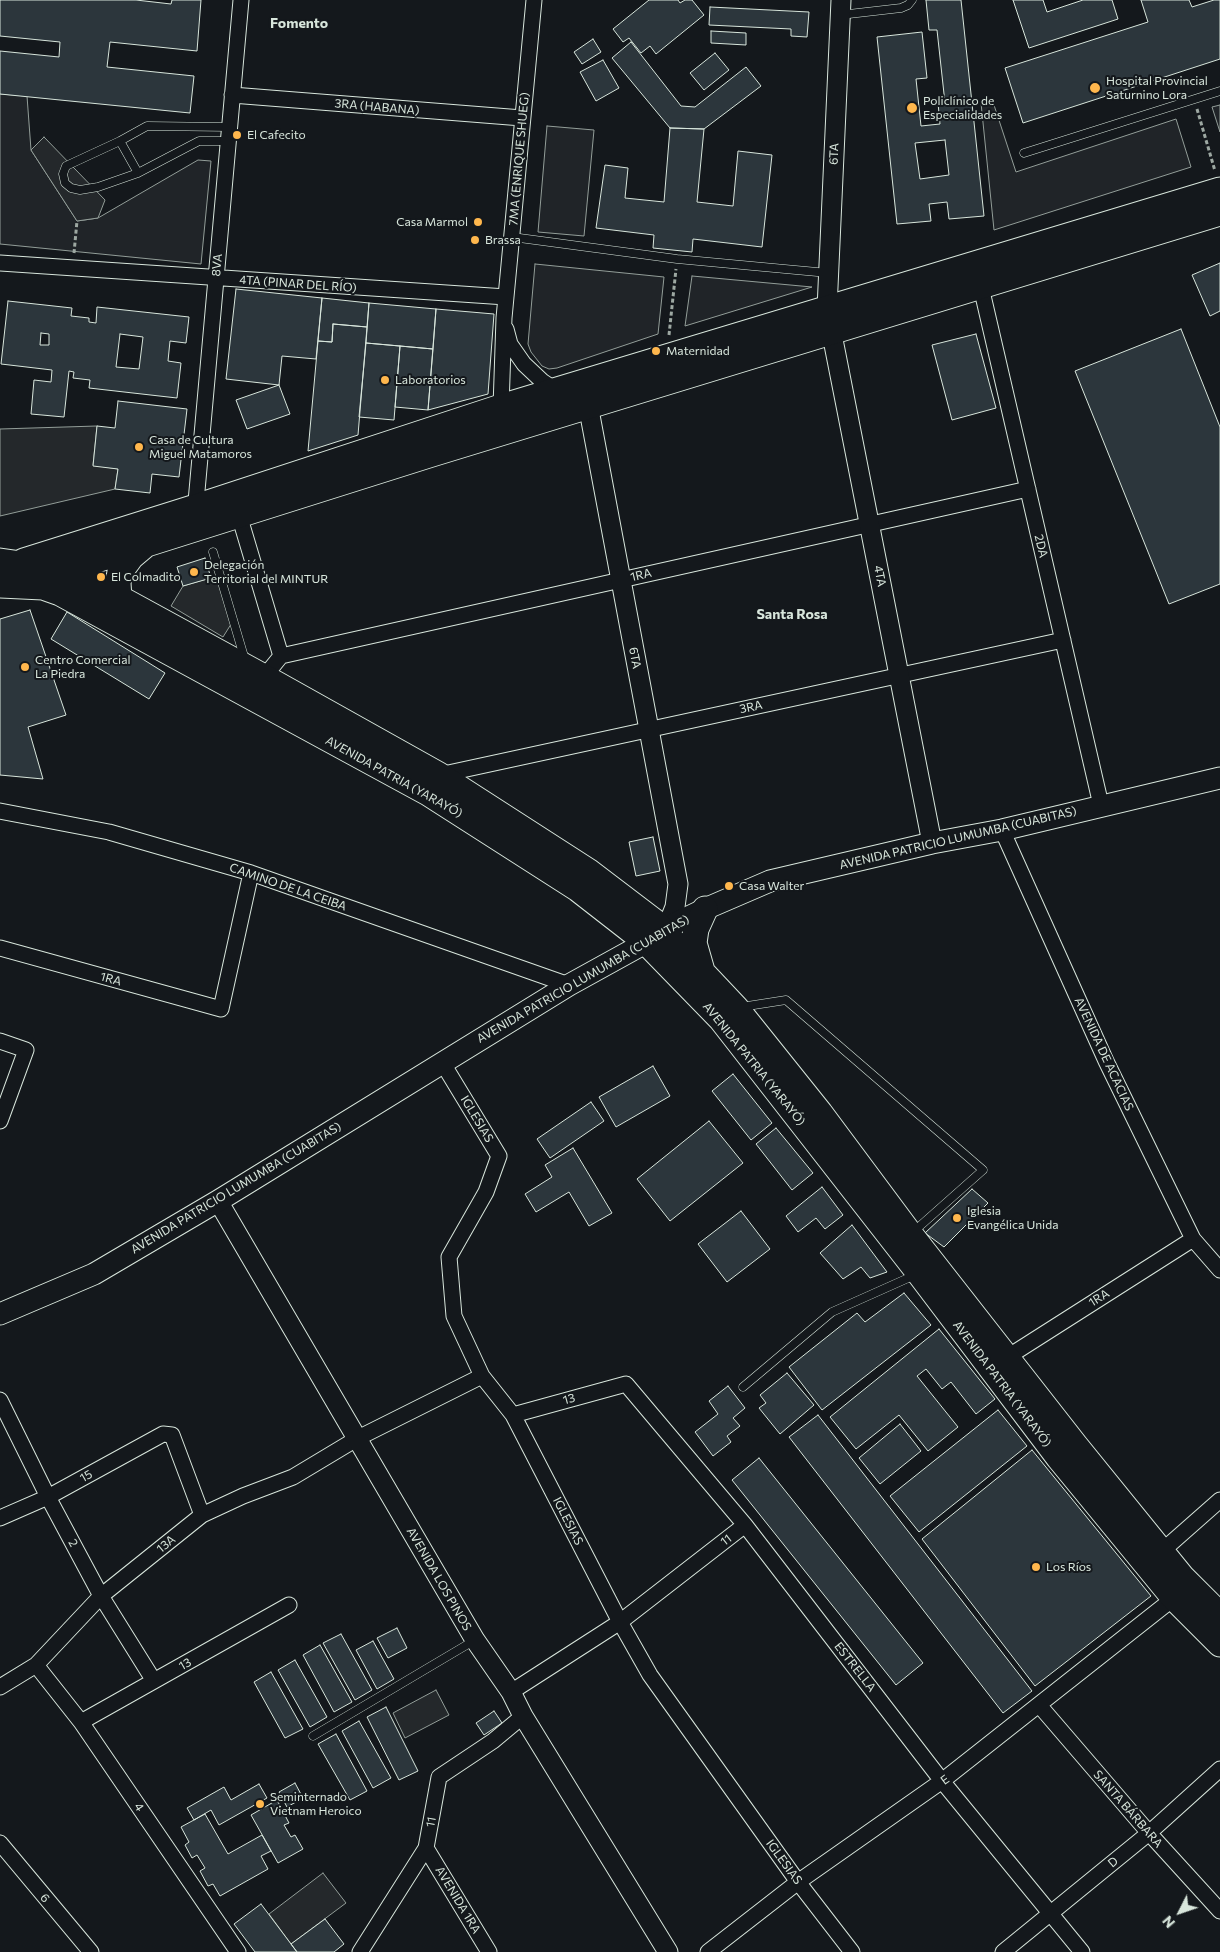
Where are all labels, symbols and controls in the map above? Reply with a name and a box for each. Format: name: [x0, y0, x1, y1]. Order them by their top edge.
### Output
district label: Fomento: [270, 15, 328, 31]
place label: Hospital Provincial Saturnino Lora: [1106, 74, 1208, 102]
marker: Hospital Provincial Saturnino Lora: [1088, 81, 1102, 95]
street label: 7MA (ENRIQUE SHUEG): [506, 92, 532, 226]
place label: Policlínico de Especialidades: [923, 94, 1002, 122]
street label: 3RA (HABANA): [334, 96, 420, 118]
marker: Policlínico de Especialidades: [905, 101, 919, 115]
place label: El Cafecito: [247, 128, 306, 142]
marker: El Cafecito: [231, 129, 243, 141]
street label: 6TA: [826, 143, 842, 165]
place label: Casa Marmol: [396, 215, 468, 229]
marker: Casa Marmol: [472, 216, 484, 228]
place label: Brassa: [485, 233, 521, 247]
marker: Brassa: [469, 234, 481, 246]
street label: 8VA: [209, 253, 225, 277]
street label: 4TA (PINAR DEL RÍO): [239, 273, 357, 295]
place label: Maternidad: [666, 344, 730, 358]
marker: Maternidad: [650, 345, 662, 357]
place label: Laboratorios: [395, 373, 466, 387]
marker: Laboratorios: [379, 374, 391, 386]
place label: Casa de Cultura Miguel Matamoros: [149, 433, 252, 461]
marker: Casa de Cultura Miguel Matamoros: [133, 441, 145, 453]
street label: 2DA: [1031, 533, 1051, 559]
place label: Delegación Territorial del MINTUR: [204, 558, 328, 586]
street label: 4TA: [871, 564, 889, 588]
marker: Delegación Territorial del MINTUR: [188, 566, 200, 578]
street label: 1RA: [629, 566, 653, 584]
place label: El Colmadito: [111, 570, 181, 584]
marker: El Colmadito: [95, 571, 107, 583]
district label: Santa Rosa: [756, 606, 828, 622]
street label: 6TA: [626, 646, 644, 670]
place label: Centro Comercial La Piedra: [35, 653, 131, 681]
marker: Centro Comercial La Piedra: [19, 661, 31, 673]
street label: 3RA: [738, 698, 764, 716]
street label: AVENIDA PATRIA (YARAYÓ): [323, 733, 465, 821]
street label: AVENIDA PATRICIO LUMUMBA (CUABITAS): [838, 804, 1078, 872]
street label: CAMINO DE LA CEIBA: [228, 860, 348, 914]
place label: Casa Walter: [739, 879, 804, 893]
marker: Casa Walter: [723, 880, 735, 892]
street label: AVENIDA PATRICIO LUMUMBA (CUABITAS): [474, 912, 692, 1046]
street label: 1RA: [99, 969, 123, 989]
street label: AVENIDA DE ACACIAS: [1071, 995, 1137, 1113]
street label: AVENIDA PATRIA (YARAYÓ): [700, 1000, 808, 1128]
street label: IGLESIAS: [457, 1093, 497, 1145]
street label: AVENIDA PATRICIO LUMUMBA (CUABITAS): [128, 1119, 344, 1257]
place label: Iglesia Evangélica Unida: [967, 1204, 1058, 1232]
marker: Iglesia Evangélica Unida: [951, 1212, 963, 1224]
street label: 1RA: [1086, 1286, 1112, 1310]
street label: AVENIDA PATRIA (YARAYÓ): [950, 1318, 1054, 1450]
street label: 13: [561, 1390, 577, 1408]
street label: 15: [77, 1467, 95, 1485]
street label: IGLESIAS: [550, 1495, 586, 1547]
street label: AVENIDA LOS PINOS: [404, 1525, 474, 1633]
street label: 11: [718, 1531, 734, 1549]
street label: 13A: [154, 1532, 178, 1556]
street label: 2: [65, 1537, 81, 1549]
place label: Los Ríos: [1046, 1560, 1091, 1574]
marker: Los Ríos: [1030, 1561, 1042, 1573]
street label: ESTRELLA: [831, 1639, 879, 1695]
street label: 13: [176, 1655, 194, 1673]
street label: SANTA BÁRBARA: [1090, 1767, 1166, 1851]
street label: E: [938, 1772, 952, 1788]
place label: Seminternado Vietnam Heroico: [270, 1790, 362, 1818]
marker: Seminternado Vietnam Heroico: [254, 1798, 266, 1810]
street label: 4: [131, 1800, 147, 1814]
street label: 11: [423, 1816, 439, 1828]
street label: IGLESIAS: [763, 1837, 805, 1887]
street label: D: [1105, 1854, 1121, 1870]
street label: AVENIDA 1RA: [432, 1864, 484, 1936]
north arrow: [1155, 1887, 1205, 1937]
street label: 6: [37, 1891, 53, 1905]
text: N: [1158, 1913, 1178, 1932]

